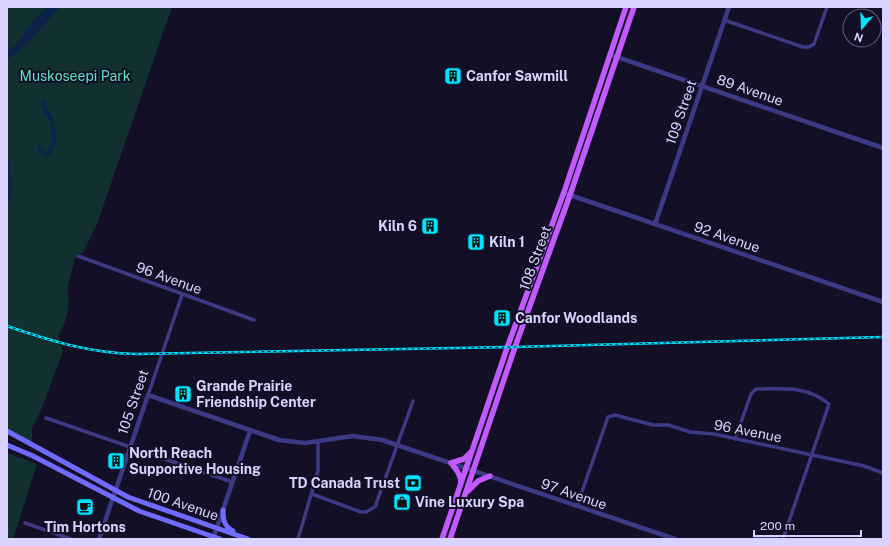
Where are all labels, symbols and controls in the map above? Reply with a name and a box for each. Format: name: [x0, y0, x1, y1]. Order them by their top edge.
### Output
north arrow: [842, 8, 882, 48]
text: N: [853, 30, 865, 45]
building icon: Canfor Sawmill: [443, 66, 463, 86]
park label: Muskoseepi Park: [19, 68, 131, 84]
place label: Canfor Sawmill: [466, 68, 568, 84]
street label: 89 Avenue: [715, 71, 785, 109]
street label: 109 Street: [662, 78, 700, 146]
building icon: Kiln 6: [420, 216, 440, 236]
place label: Kiln 6: [378, 218, 417, 234]
street label: 92 Avenue: [692, 218, 762, 256]
street label: 108 Street: [516, 224, 554, 292]
building icon: Kiln 1: [466, 232, 486, 252]
place label: Kiln 1: [489, 234, 525, 250]
street label: 96 Avenue: [134, 259, 204, 297]
building icon: Canfor Woodlands: [492, 308, 512, 328]
place label: Canfor Woodlands: [515, 310, 637, 326]
street label: 105 Street: [114, 367, 152, 437]
place label: Grande Prairie Friendship Center: [196, 378, 316, 410]
building icon: Grande Prairie Friendship Center: [173, 384, 193, 404]
street label: 96 Avenue: [713, 417, 783, 445]
place label: North Reach Supportive Housing: [129, 445, 261, 477]
building icon: North Reach Supportive Housing: [106, 451, 126, 471]
bank icon: TD Canada Trust: [403, 473, 423, 493]
place label: TD Canada Trust: [289, 475, 400, 491]
street label: 97 Avenue: [539, 475, 609, 513]
street label: 100 Avenue: [145, 484, 221, 524]
shop icon: Vine Luxury Spa: [392, 492, 412, 512]
place label: Vine Luxury Spa: [415, 494, 524, 510]
cafe icon: Tim Hortons: [75, 497, 95, 517]
scale bar: [754, 512, 861, 538]
place label: Tim Hortons: [44, 519, 126, 535]
text: 200 m: [760, 519, 795, 533]

